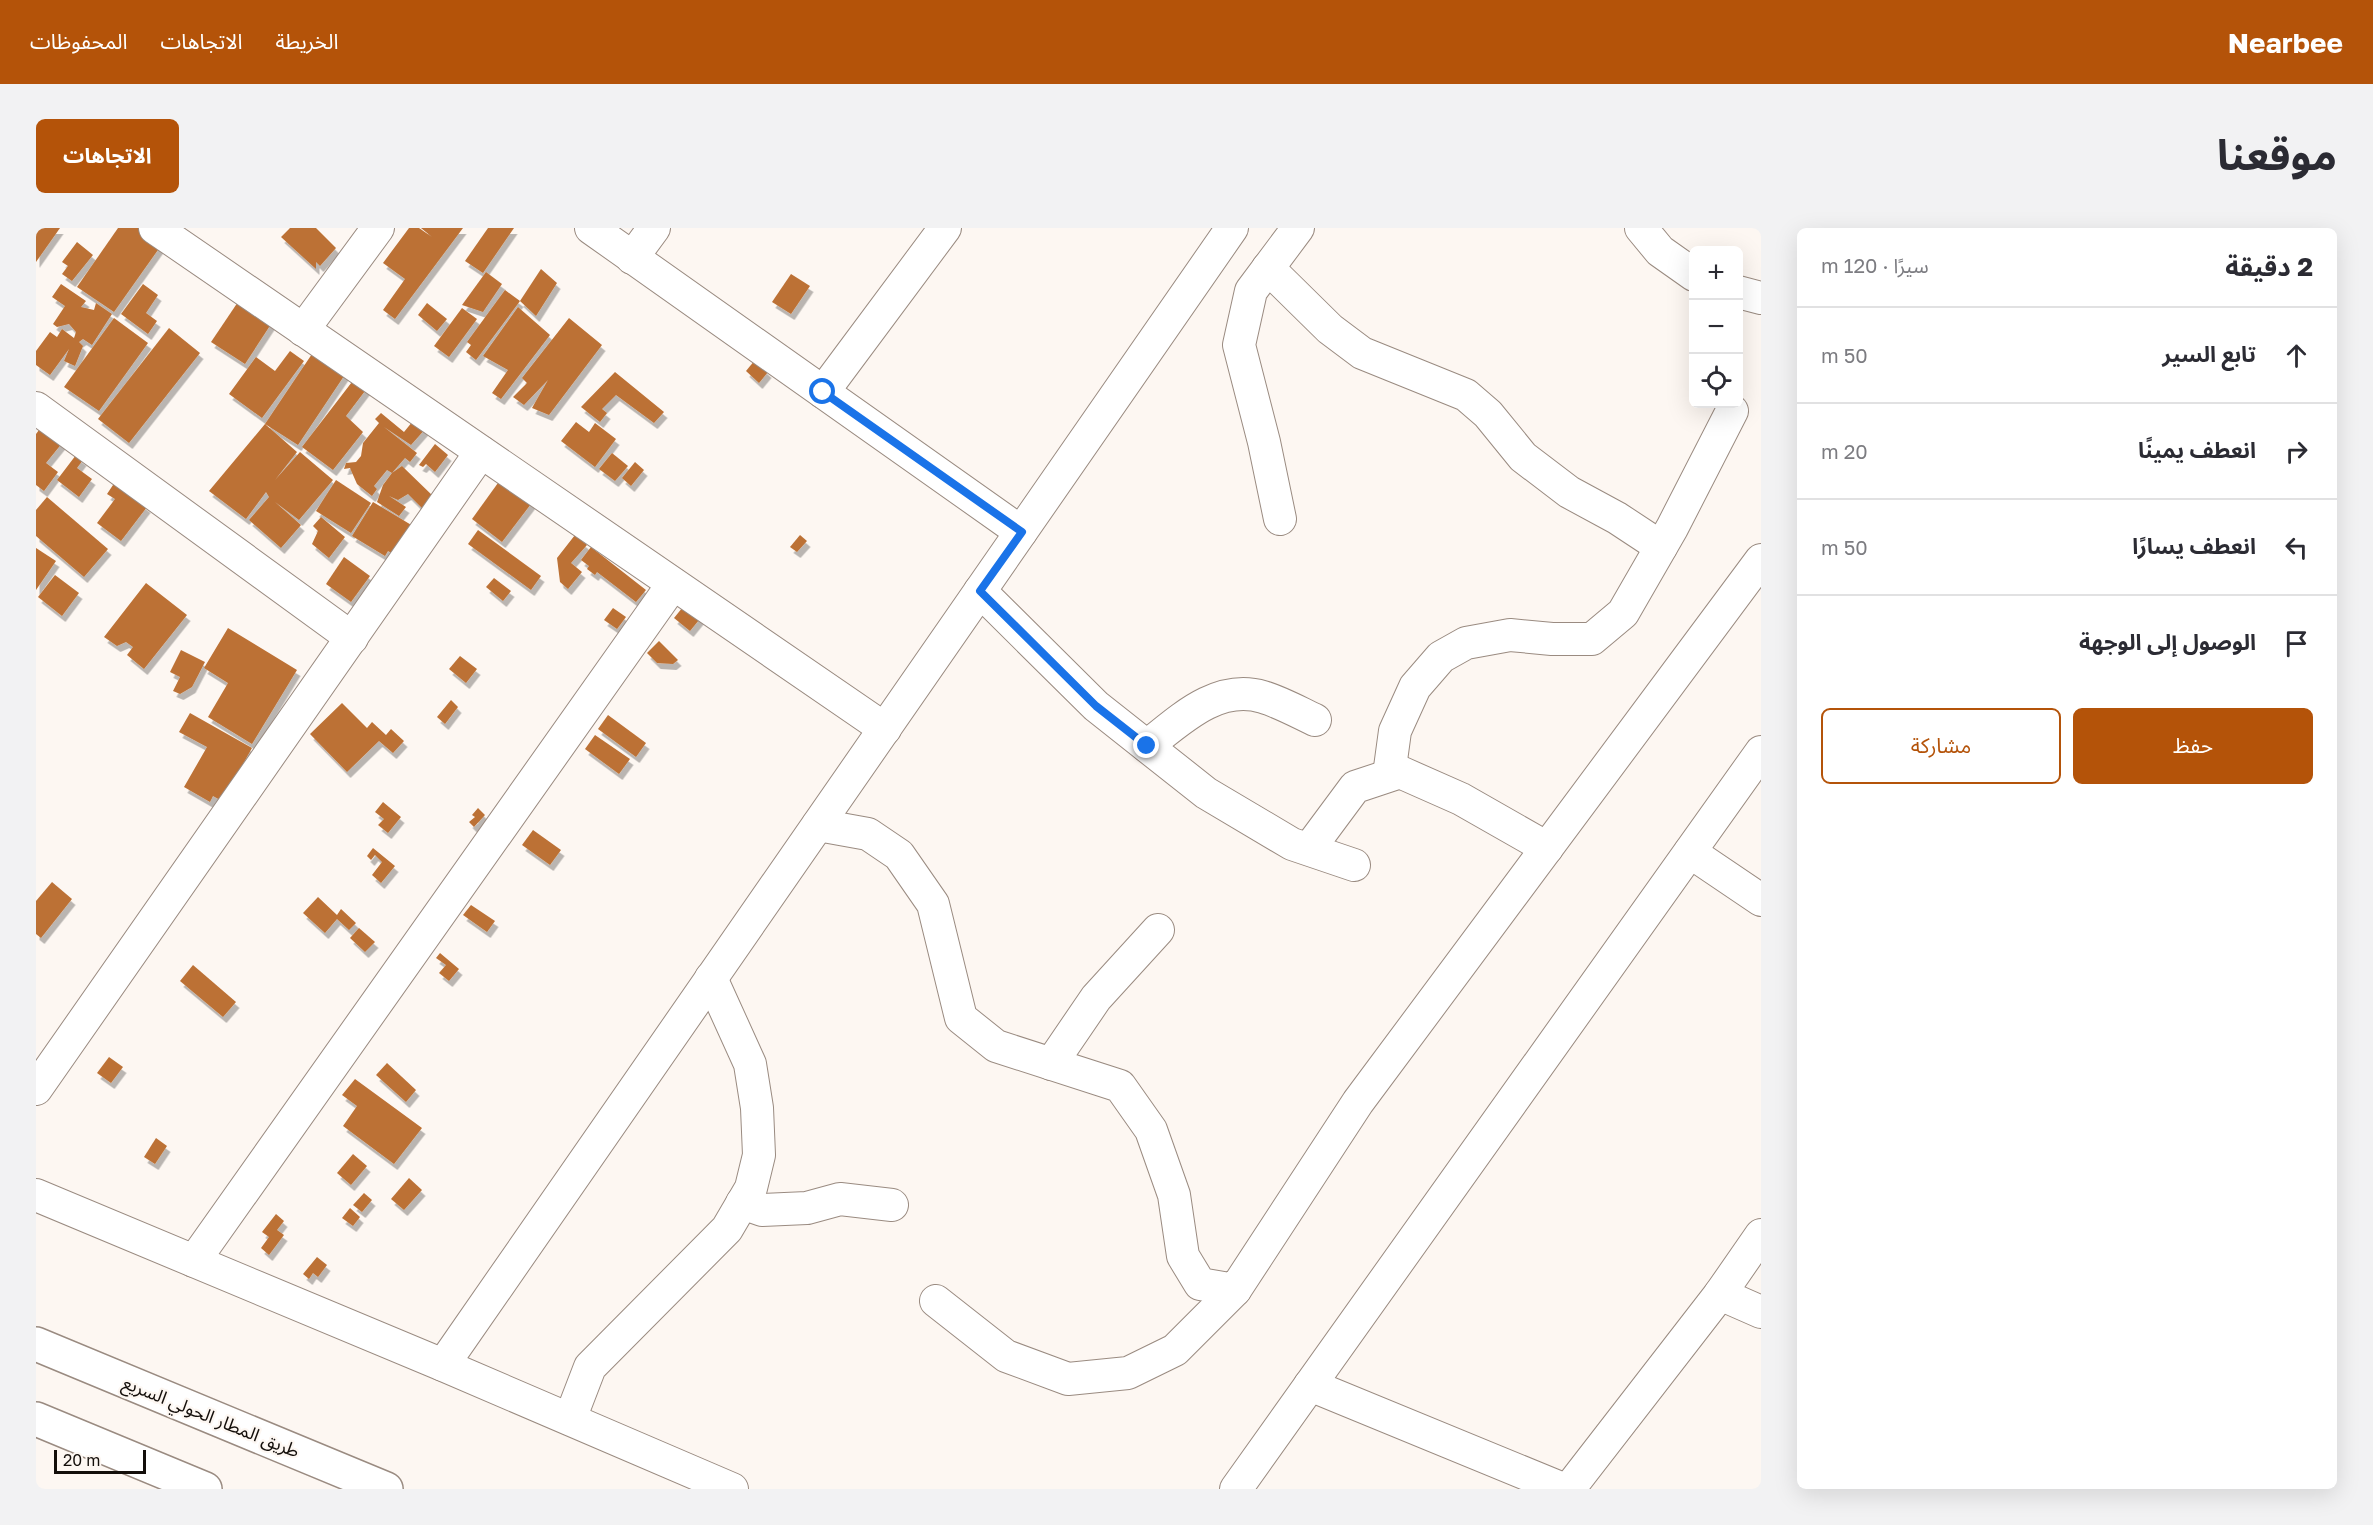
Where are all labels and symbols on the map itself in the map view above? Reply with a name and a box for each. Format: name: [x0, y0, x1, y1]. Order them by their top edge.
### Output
route start: [809, 378, 835, 404]
route end: [1133, 732, 1159, 758]
street label: طريق المطار الحولي السريع: [118, 1371, 303, 1465]
scale bar: [54, 1447, 146, 1474]

